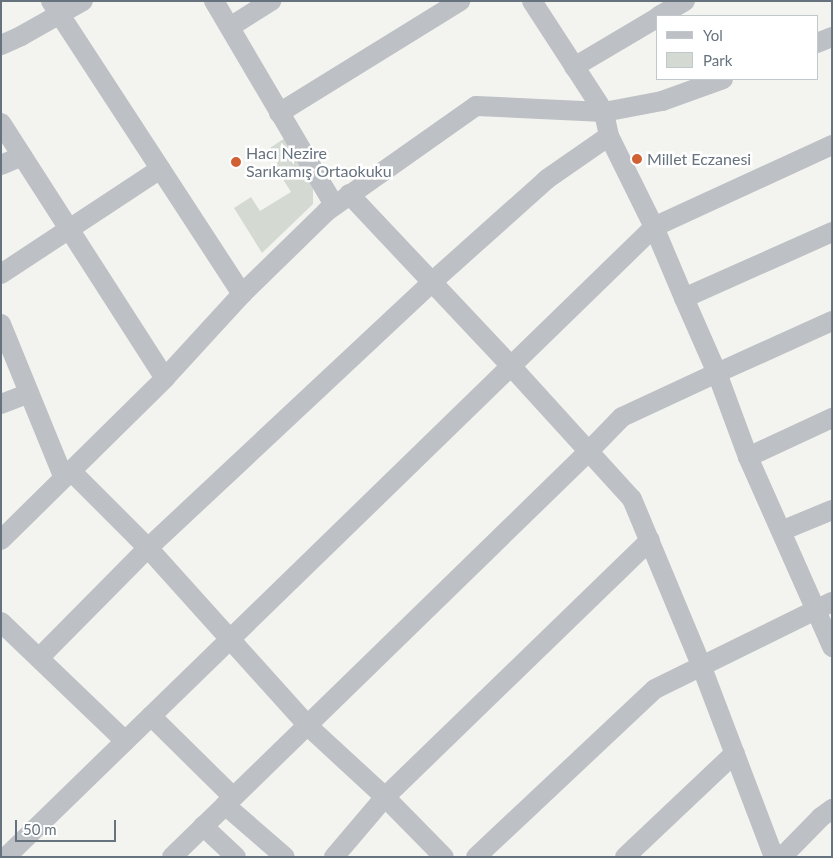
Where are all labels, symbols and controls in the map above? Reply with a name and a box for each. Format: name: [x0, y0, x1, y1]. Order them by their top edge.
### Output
legend: [656, 15, 818, 80]
text: Yol: [703, 26, 723, 44]
text: Park: [703, 51, 732, 69]
place label: Hacı Nezire Sarıkamış Ortaokuku: [246, 143, 392, 181]
place label: Millet Eczanesi: [647, 149, 751, 169]
marker: Millet Eczanesi: [631, 153, 643, 165]
marker: Hacı Nezire Sarıkamış Ortaokuku: [230, 156, 242, 168]
scale bar: [18, 810, 119, 842]
text: 50 m: [23, 820, 57, 838]

